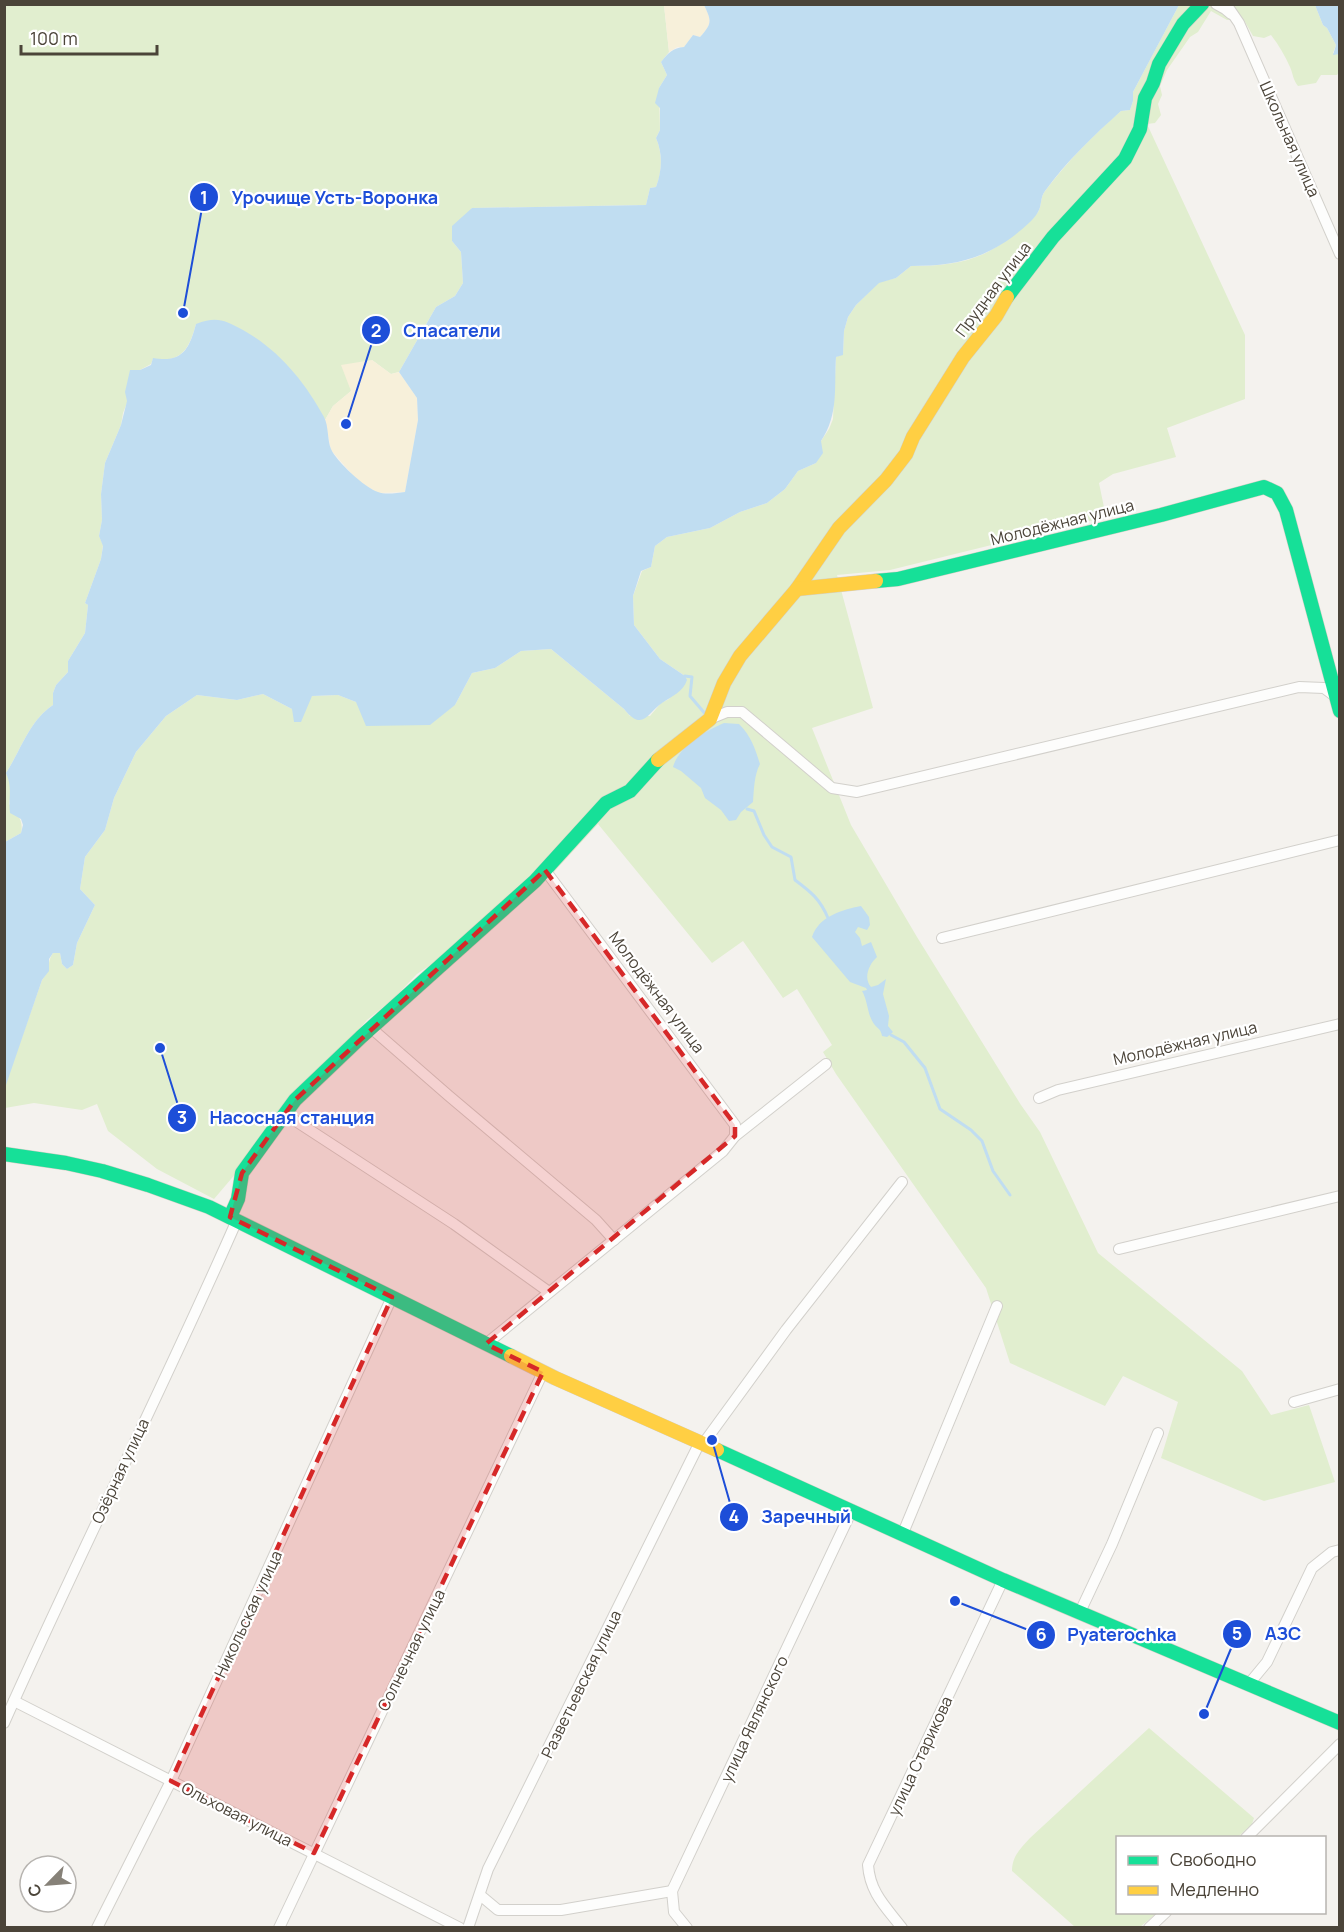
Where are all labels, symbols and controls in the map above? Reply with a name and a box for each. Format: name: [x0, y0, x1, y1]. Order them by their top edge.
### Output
scale bar: [21, 18, 158, 56]
text: 100 m: [30, 26, 78, 50]
street label: Школьная улица: [1255, 77, 1325, 201]
callout: Урочище Усть-Воронка: [189, 179, 450, 215]
text: 1: [200, 185, 208, 209]
text: Урочище Усть-Воронка: [232, 185, 438, 209]
street label: Прудная улица: [950, 237, 1036, 341]
callout: Спасатели: [361, 312, 512, 348]
text: 2: [371, 318, 381, 342]
text: Спасатели: [403, 318, 501, 342]
street label: Молодёжная улица: [988, 494, 1136, 550]
street label: Молодёжная улица: [604, 927, 710, 1057]
street label: Молодёжная улица: [1111, 1016, 1259, 1070]
callout: Насосная станция: [167, 1100, 386, 1136]
text: 3: [177, 1105, 187, 1129]
text: Насосная станция: [209, 1105, 375, 1129]
street label: Озёрная улица: [86, 1415, 154, 1527]
callout: Заречный: [719, 1499, 863, 1535]
text: 4: [729, 1504, 740, 1528]
text: Заречный: [761, 1504, 851, 1528]
street label: Никольская улица: [209, 1547, 287, 1681]
street label: Солнечная улица: [372, 1585, 450, 1715]
street label: Разветьевская улица: [536, 1606, 626, 1762]
callout: АЗС: [1222, 1616, 1313, 1652]
callout: Pyaterochka: [1026, 1617, 1189, 1653]
text: 5: [1232, 1621, 1242, 1645]
text: АЗС: [1265, 1621, 1301, 1645]
text: 6: [1035, 1622, 1047, 1646]
text: Pyaterochka: [1067, 1622, 1177, 1646]
street label: улица Являнского: [715, 1652, 793, 1786]
street label: улица Старикова: [883, 1693, 957, 1819]
street label: Ольховая улица: [178, 1777, 296, 1851]
legend: [1116, 1836, 1326, 1914]
text: Свободно: [1170, 1847, 1256, 1871]
north arrow: [18, 1854, 78, 1914]
text: Медленно: [1170, 1877, 1259, 1901]
text: С: [22, 1880, 47, 1900]

